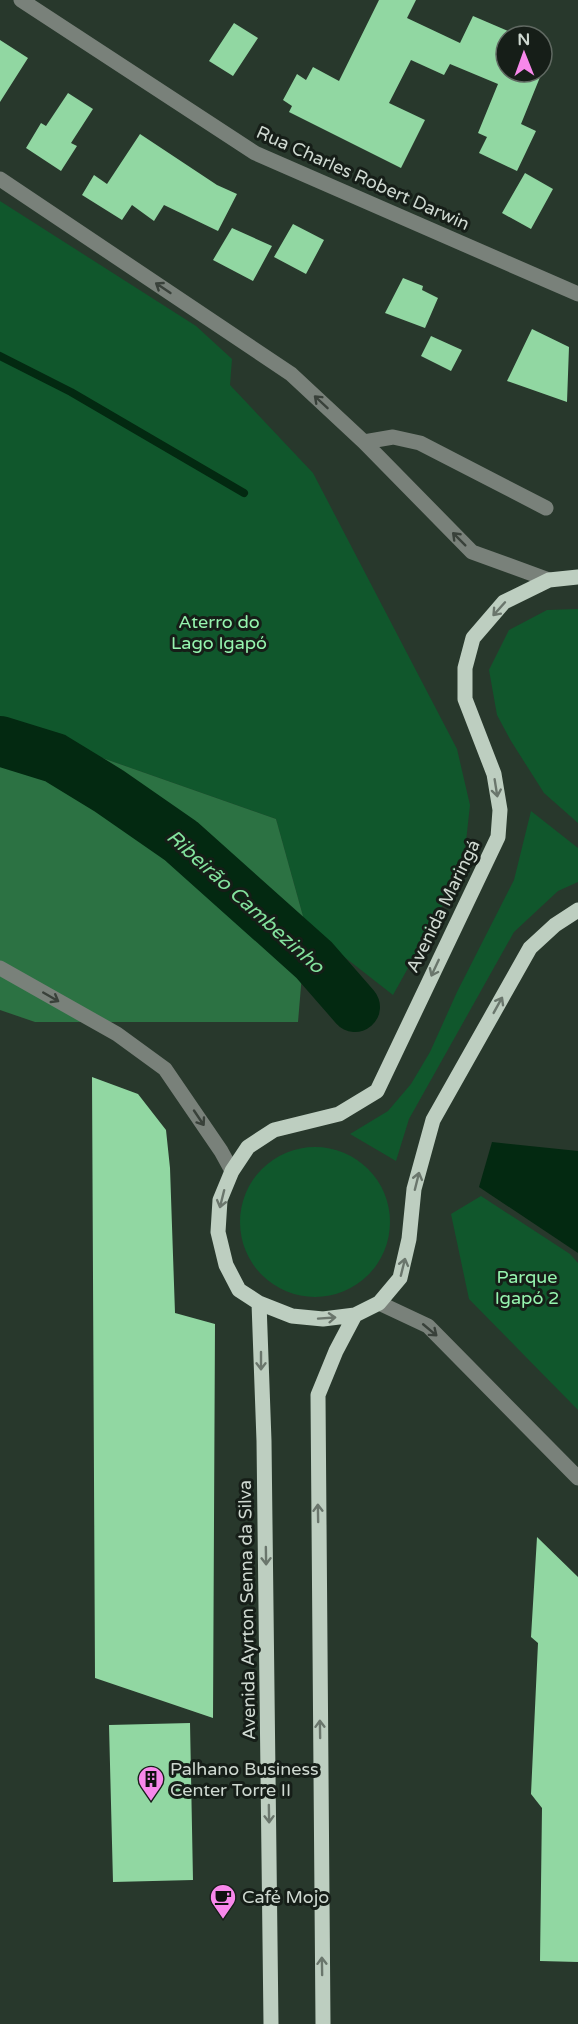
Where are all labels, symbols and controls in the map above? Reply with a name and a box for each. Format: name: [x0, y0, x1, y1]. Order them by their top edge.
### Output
north arrow: [494, 24, 554, 84]
text: N: [517, 30, 530, 50]
street label: Rua Charles Robert Darwin: [253, 121, 473, 235]
one-way arrow: [155, 282, 172, 294]
one-way arrow: [314, 395, 329, 409]
one-way arrow: [452, 531, 466, 546]
one-way arrow: [492, 602, 506, 617]
park label: Aterro do Lago Igapó: [171, 611, 267, 654]
one-way arrow: [491, 778, 502, 798]
water label: Ribeirão Cambezinho: [161, 825, 329, 979]
street label: Avenida Maringá: [401, 836, 485, 976]
one-way arrow: [429, 959, 441, 977]
one-way arrow: [42, 991, 59, 1003]
one-way arrow: [492, 997, 504, 1014]
one-way arrow: [193, 1110, 205, 1126]
one-way arrow: [411, 1172, 423, 1191]
one-way arrow: [215, 1189, 227, 1208]
one-way arrow: [397, 1258, 409, 1277]
park label: Parque Igapó 2: [495, 1266, 559, 1309]
one-way arrow: [317, 1312, 336, 1323]
one-way arrow: [422, 1324, 438, 1337]
one-way arrow: [255, 1351, 267, 1371]
street label: Avenida Ayrton Senna da Silva: [234, 1480, 260, 1740]
one-way arrow: [312, 1503, 324, 1523]
one-way arrow: [260, 1546, 271, 1566]
one-way arrow: [314, 1719, 326, 1739]
place label: Palhano Business Center Torre II: [170, 1758, 319, 1801]
building icon: Palhano Business Center Torre II: [136, 1764, 166, 1802]
one-way arrow: [263, 1804, 274, 1824]
cafe icon: Café Mojo: [208, 1882, 238, 1920]
place label: Café Mojo: [242, 1886, 329, 1908]
one-way arrow: [316, 1956, 328, 1976]

